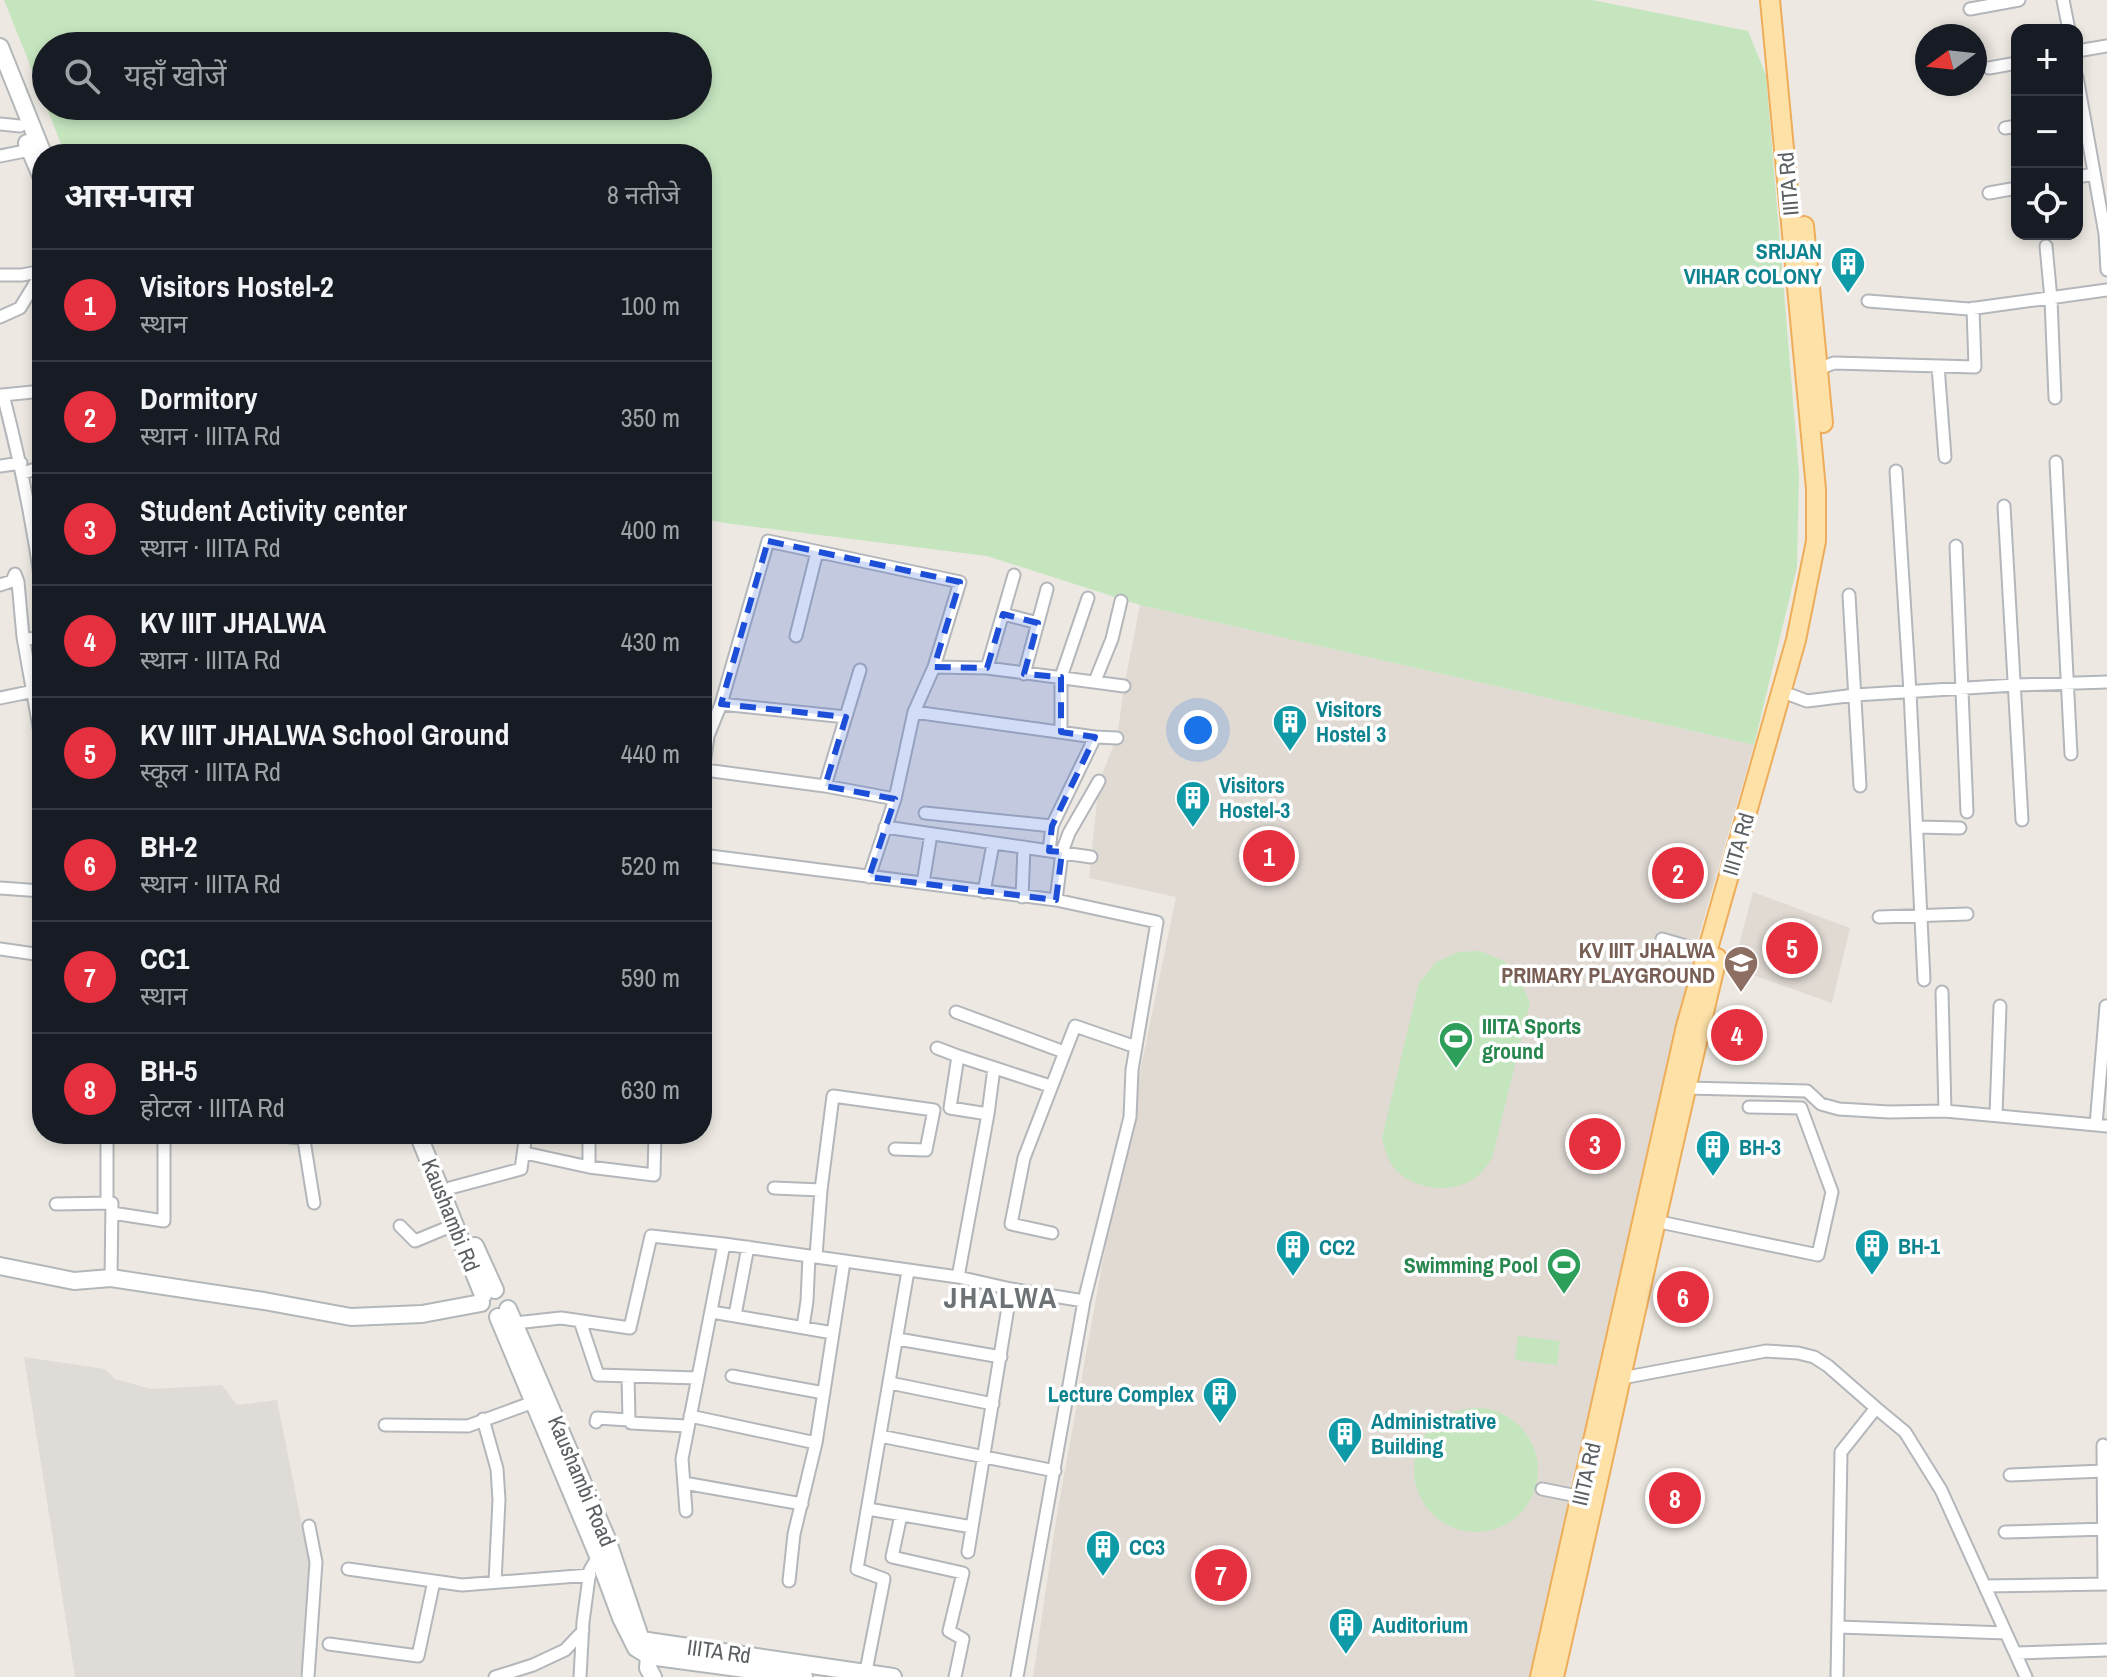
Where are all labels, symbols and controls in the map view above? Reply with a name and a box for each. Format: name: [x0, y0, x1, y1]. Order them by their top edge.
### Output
north arrow: [1915, 24, 1987, 96]
map controls: [2011, 24, 2083, 240]
button: +: [2011, 24, 2083, 96]
search box: [32, 32, 712, 120]
icon: search: [60, 54, 104, 98]
text: यहाँ खोजें: [124, 55, 227, 95]
button: −: [2011, 96, 2083, 168]
street label: IIITA Rd: [1770, 151, 1806, 217]
button: locate: [2011, 168, 2083, 240]
text: आस-पास: [64, 172, 193, 218]
text: 8 नतीजे: [607, 177, 680, 212]
place label: SRIJAN VIHAR COLONY: [1684, 236, 1823, 291]
building icon: SRIJAN VIHAR COLONY: [1829, 245, 1867, 295]
text: Visitors Hostel-2: [140, 266, 334, 306]
text: 1: [84, 288, 96, 323]
text: 100 m: [621, 288, 680, 323]
text: स्थान: [140, 306, 187, 341]
text: Dormitory: [140, 378, 258, 418]
text: 2: [84, 400, 96, 435]
text: 350 m: [621, 400, 680, 435]
text: स्थान · IIITA Rd: [140, 418, 281, 453]
text: Student Activity center: [140, 490, 407, 530]
text: 3: [84, 512, 96, 547]
text: 400 m: [621, 512, 680, 547]
text: स्थान · IIITA Rd: [140, 530, 281, 565]
text: KV IIIT JHALWA: [140, 602, 326, 642]
text: 4: [84, 624, 96, 659]
text: 430 m: [621, 624, 680, 659]
text: स्थान · IIITA Rd: [140, 642, 281, 677]
place label: Visitors Hostel 3: [1316, 694, 1386, 749]
building icon: Visitors Hostel 3: [1271, 703, 1309, 753]
your location: [1178, 710, 1218, 750]
text: KV IIIT JHALWA School Ground: [140, 714, 510, 754]
text: 5: [84, 736, 96, 771]
text: 440 m: [621, 736, 680, 771]
text: स्कूल · IIITA Rd: [140, 754, 281, 789]
place label: Visitors Hostel-3: [1219, 770, 1290, 825]
building icon: Visitors Hostel-3: [1174, 779, 1212, 829]
street label: IIITA Rd: [1715, 809, 1761, 879]
text: BH-2: [140, 826, 197, 866]
pin: 1: [1243, 826, 1295, 886]
pin: 2: [1652, 843, 1704, 903]
text: 6: [84, 848, 96, 883]
text: 520 m: [621, 848, 680, 883]
text: स्थान · IIITA Rd: [140, 866, 281, 901]
pin: 5: [1766, 918, 1818, 978]
place label: KV IIIT JHALWA PRIMARY PLAYGROUND: [1501, 935, 1715, 990]
text: CC1: [140, 938, 189, 978]
school or university icon: KV IIIT JHALWA PRIMARY PLAYGROUND: [1722, 944, 1760, 994]
text: 7: [84, 960, 96, 995]
text: 590 m: [621, 960, 680, 995]
text: स्थान: [140, 978, 187, 1013]
pin: 4: [1711, 1005, 1763, 1065]
place label: IIITA Sports ground: [1482, 1011, 1581, 1066]
sports icon: IIITA Sports ground: [1437, 1020, 1475, 1070]
text: BH-5: [140, 1050, 197, 1090]
text: 8: [84, 1072, 96, 1107]
text: 630 m: [621, 1072, 680, 1107]
text: होटल · IIITA Rd: [140, 1090, 285, 1125]
pin: 3: [1569, 1114, 1621, 1174]
building icon: BH-3: [1694, 1128, 1732, 1178]
place label: BH-3: [1739, 1132, 1781, 1162]
street label: Kaushambi Rd: [415, 1154, 487, 1276]
building icon: BH-1: [1853, 1227, 1891, 1277]
building icon: CC2: [1274, 1228, 1312, 1278]
place label: BH-1: [1898, 1231, 1941, 1261]
place label: CC2: [1319, 1232, 1355, 1262]
sports icon: Swimming Pool: [1545, 1246, 1583, 1296]
place label: Swimming Pool: [1404, 1250, 1538, 1280]
pin: 6: [1657, 1267, 1709, 1327]
district label: JHALWA: [944, 1277, 1058, 1317]
building icon: Lecture Complex: [1201, 1375, 1239, 1425]
place label: Lecture Complex: [1048, 1379, 1194, 1409]
place label: Administrative Building: [1371, 1406, 1496, 1461]
street label: Kaushambi Road: [541, 1411, 623, 1551]
building icon: Administrative Building: [1326, 1415, 1364, 1465]
street label: IIITA Rd: [1564, 1440, 1608, 1508]
pin: 8: [1649, 1468, 1701, 1528]
building icon: CC3: [1084, 1528, 1122, 1578]
place label: CC3: [1129, 1532, 1165, 1562]
pin: 7: [1195, 1545, 1247, 1605]
building icon: Auditorium: [1327, 1606, 1365, 1656]
place label: Auditorium: [1372, 1610, 1468, 1640]
street label: IIITA Rd: [685, 1632, 753, 1670]

